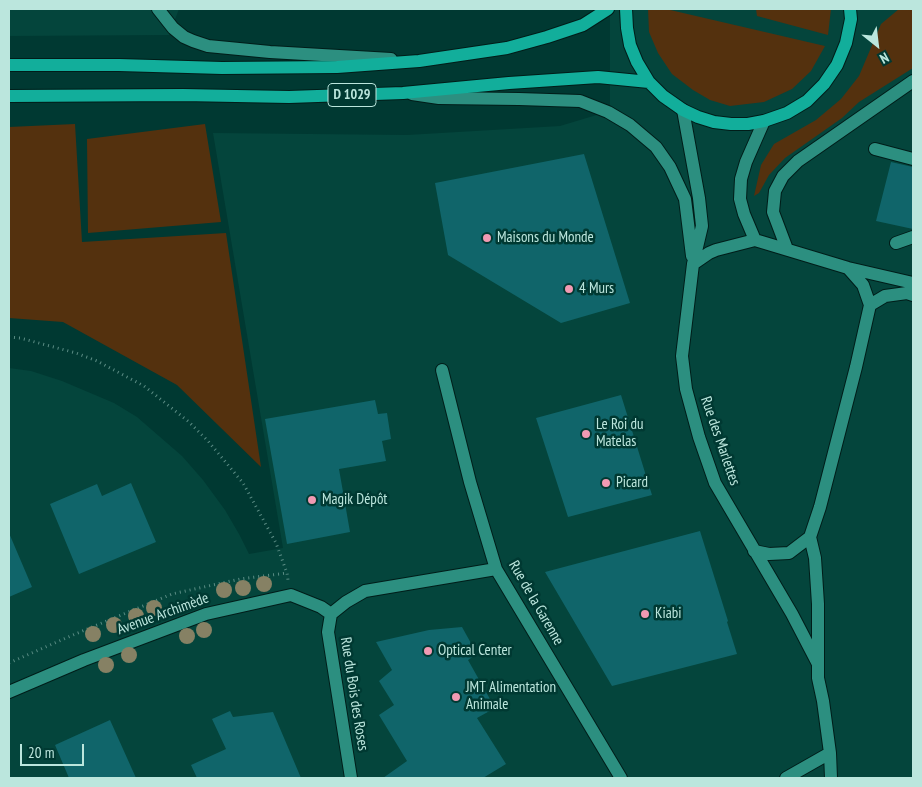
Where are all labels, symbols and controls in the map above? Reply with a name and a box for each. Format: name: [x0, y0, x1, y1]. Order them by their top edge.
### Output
north arrow: [852, 20, 902, 70]
text: N: [877, 48, 892, 68]
road number: D 1029: [328, 84, 376, 106]
place label: Maisons du Monde: [497, 229, 594, 247]
marker: Maisons du Monde: [481, 232, 493, 244]
place label: 4 Murs: [579, 280, 614, 298]
marker: 4 Murs: [563, 283, 575, 295]
street label: Rue des Marlettes: [696, 394, 744, 488]
place label: Le Roi du Matelas: [596, 416, 643, 451]
marker: Le Roi du Matelas: [580, 428, 592, 440]
place label: Picard: [616, 474, 648, 492]
marker: Picard: [600, 477, 612, 489]
place label: Magik Dépôt: [322, 491, 387, 509]
marker: Magik Dépôt: [306, 494, 318, 506]
street label: Rue de la Garenne: [505, 558, 567, 648]
street label: Avenue Archimède: [115, 589, 211, 639]
place label: Kiabi: [655, 605, 681, 623]
marker: Kiabi: [639, 608, 651, 620]
street label: Rue du Bois des Roses: [336, 636, 372, 752]
place label: Optical Center: [438, 642, 512, 660]
marker: Optical Center: [422, 645, 434, 657]
place label: JMT Alimentation Animale: [466, 679, 556, 714]
marker: JMT Alimentation Animale: [450, 691, 462, 703]
scale bar: [22, 734, 86, 766]
text: 20 m: [28, 743, 54, 762]

